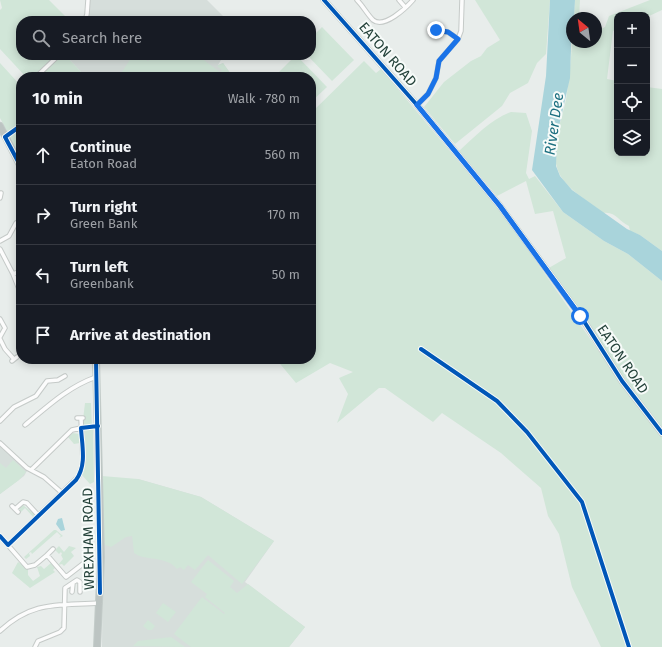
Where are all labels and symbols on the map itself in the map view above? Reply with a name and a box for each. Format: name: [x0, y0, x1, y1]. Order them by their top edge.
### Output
north arrow: [566, 12, 602, 48]
street label: EATON ROAD: [355, 19, 420, 90]
route end: [427, 21, 445, 39]
water label: River Dee: [541, 91, 567, 156]
route start: [571, 307, 589, 325]
street label: EATON ROAD: [593, 322, 652, 397]
street label: WREXHAM ROAD: [79, 488, 98, 590]

